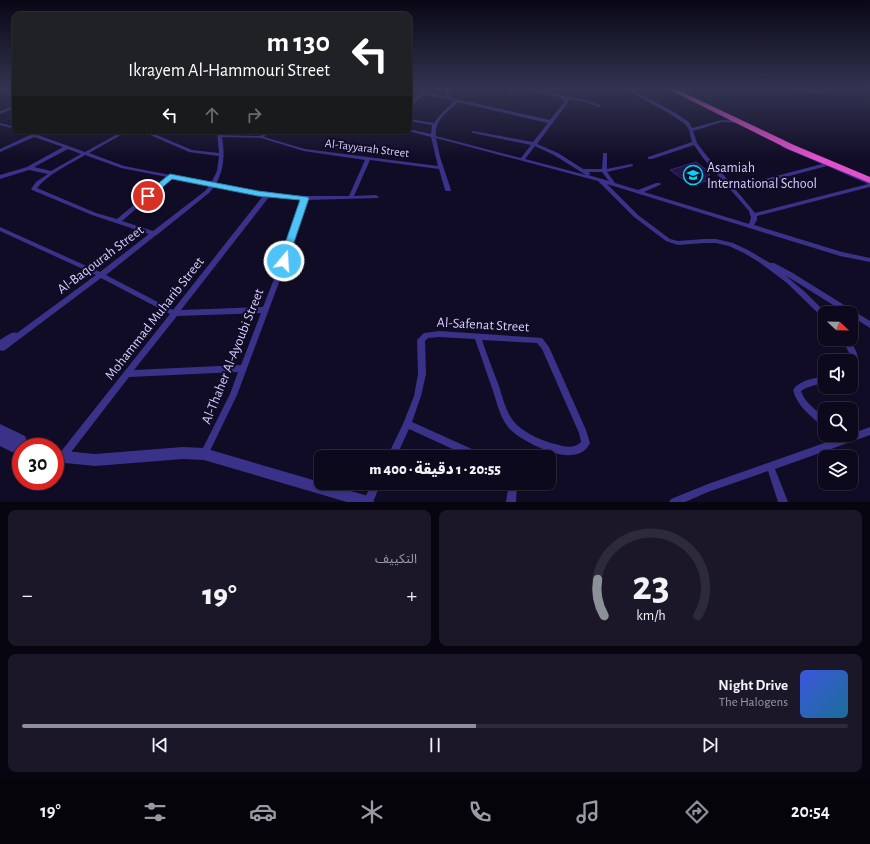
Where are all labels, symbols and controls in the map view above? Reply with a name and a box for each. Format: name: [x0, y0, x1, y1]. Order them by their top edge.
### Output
icon: left: [344, 28, 396, 80]
text: 130 m: [266, 29, 330, 57]
text: Ikrayem Al-Hammouri Street: [128, 62, 330, 80]
icon: left: [159, 104, 181, 126]
icon: ahead: [201, 104, 223, 126]
icon: right: [243, 104, 265, 126]
street label: Al-Tayyarah Street: [324, 137, 410, 160]
place label: Asamiah International School: [707, 161, 817, 191]
school or university icon: Asamiah International School: [682, 164, 704, 186]
pin: [131, 179, 165, 213]
icon: arrive: [137, 185, 159, 207]
street label: Al-Baqourah Street: [55, 223, 147, 297]
position arrow: [263, 240, 305, 282]
street label: Mohammad Muharib Street: [103, 254, 207, 383]
street label: Al-Thaher Al-Ayoubi Street: [199, 286, 267, 426]
north arrow: [818, 306, 858, 346]
map controls: [818, 306, 858, 490]
street label: Al-Safenat Street: [436, 316, 530, 334]
button: sound: [818, 354, 858, 394]
button: search: [818, 402, 858, 442]
speed limit sign: 30: [12, 438, 64, 490]
button: layers: [818, 450, 858, 490]
text: 20:55 · 1 دقيقة · 400 m: [369, 462, 501, 477]
text: التكييف: [375, 553, 417, 566]
text: 23: [632, 566, 669, 607]
text: 19°: [202, 580, 237, 610]
text: −: [22, 584, 33, 606]
text: +: [406, 584, 417, 606]
text: km/h: [636, 609, 665, 623]
text: Night Drive: [718, 678, 788, 693]
text: The Halogens: [719, 696, 788, 709]
icon: previous: [149, 734, 171, 756]
icon: pause: [424, 734, 446, 756]
icon: next: [699, 734, 721, 756]
icon: filters: [141, 798, 169, 826]
icon: car: [249, 798, 277, 826]
icon: climate: [358, 798, 386, 826]
icon: phone: [466, 798, 494, 826]
icon: music: [574, 798, 602, 826]
icon: directions: [683, 798, 711, 826]
text: 19°: [40, 803, 61, 821]
text: 20:54: [791, 803, 830, 821]

